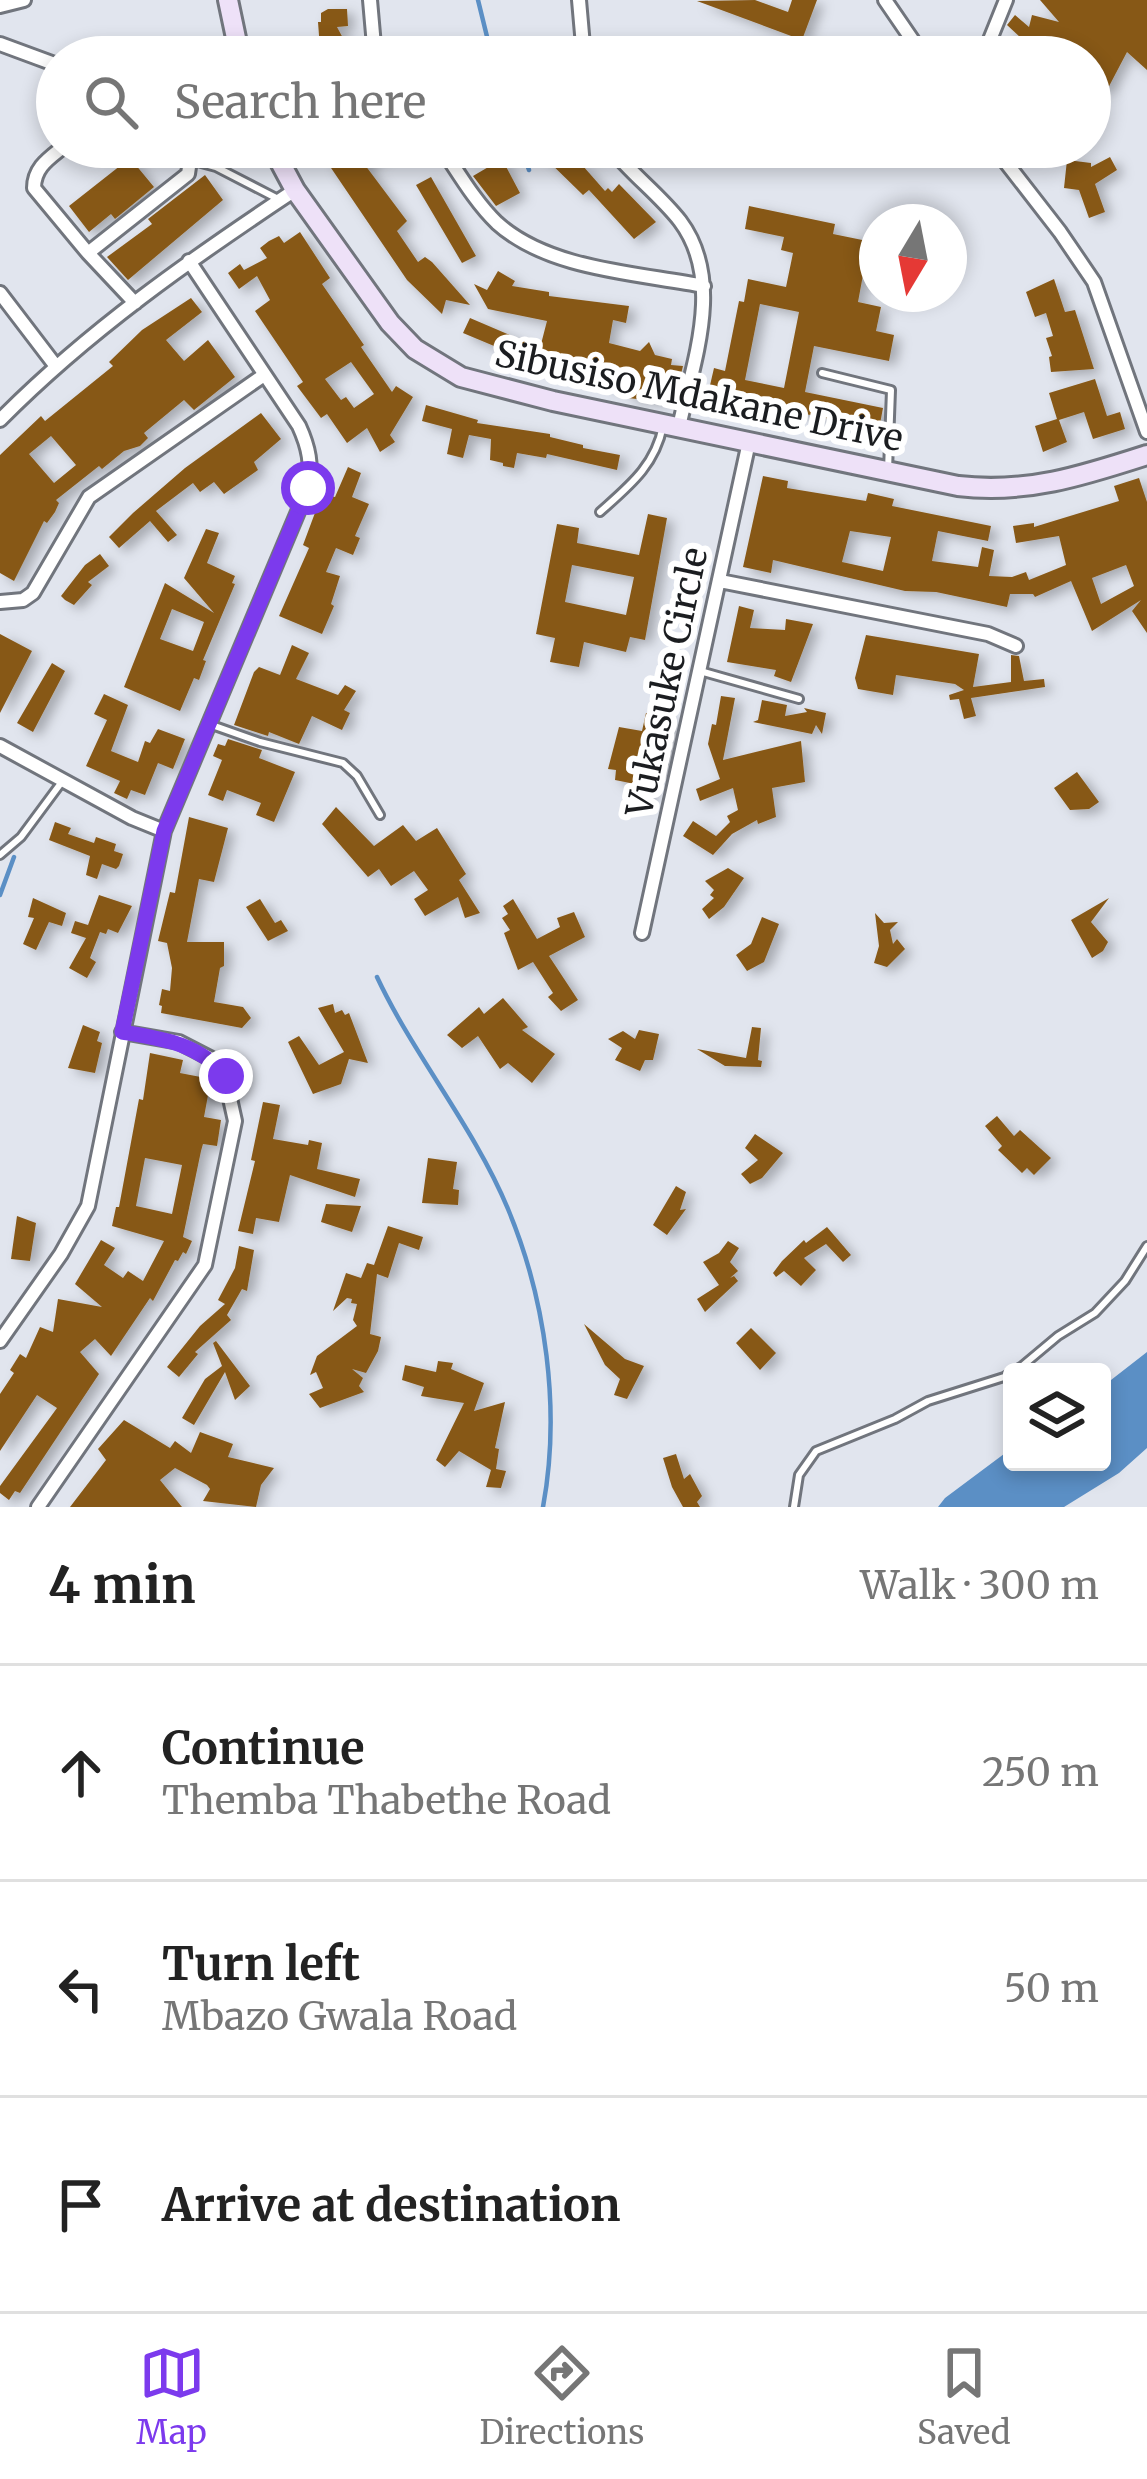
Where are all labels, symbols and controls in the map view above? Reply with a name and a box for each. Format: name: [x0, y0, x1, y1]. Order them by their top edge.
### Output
search box: [36, 36, 1111, 168]
icon: search: [78, 69, 144, 135]
text: Search here: [174, 74, 426, 130]
north arrow: [859, 204, 967, 312]
street label: Sibusiso Mdakane Drive: [491, 331, 907, 461]
route start: [281, 461, 335, 515]
street label: Vukasuke Circle: [616, 543, 718, 822]
route end: [199, 1049, 253, 1103]
map controls: [1003, 1363, 1111, 1471]
button: layers: [1003, 1363, 1111, 1471]
text: 4 min: [48, 1553, 196, 1617]
text: Walk · 300 m: [860, 1561, 1099, 1610]
text: Continue: [162, 1720, 364, 1776]
icon: ahead: [48, 1740, 114, 1806]
text: 250 m: [982, 1748, 1099, 1797]
text: Themba Thabethe Road: [162, 1776, 611, 1825]
text: Turn left: [162, 1936, 360, 1992]
icon: left: [48, 1956, 114, 2022]
text: 50 m: [1004, 1964, 1099, 2013]
text: Mbazo Gwala Road: [162, 1992, 517, 2041]
icon: arrive: [48, 2172, 114, 2238]
text: Arrive at destination: [162, 2177, 620, 2233]
tab: Map: [136, 2340, 207, 2453]
tab: Directions: [479, 2340, 644, 2453]
tab: Saved: [917, 2340, 1011, 2453]

